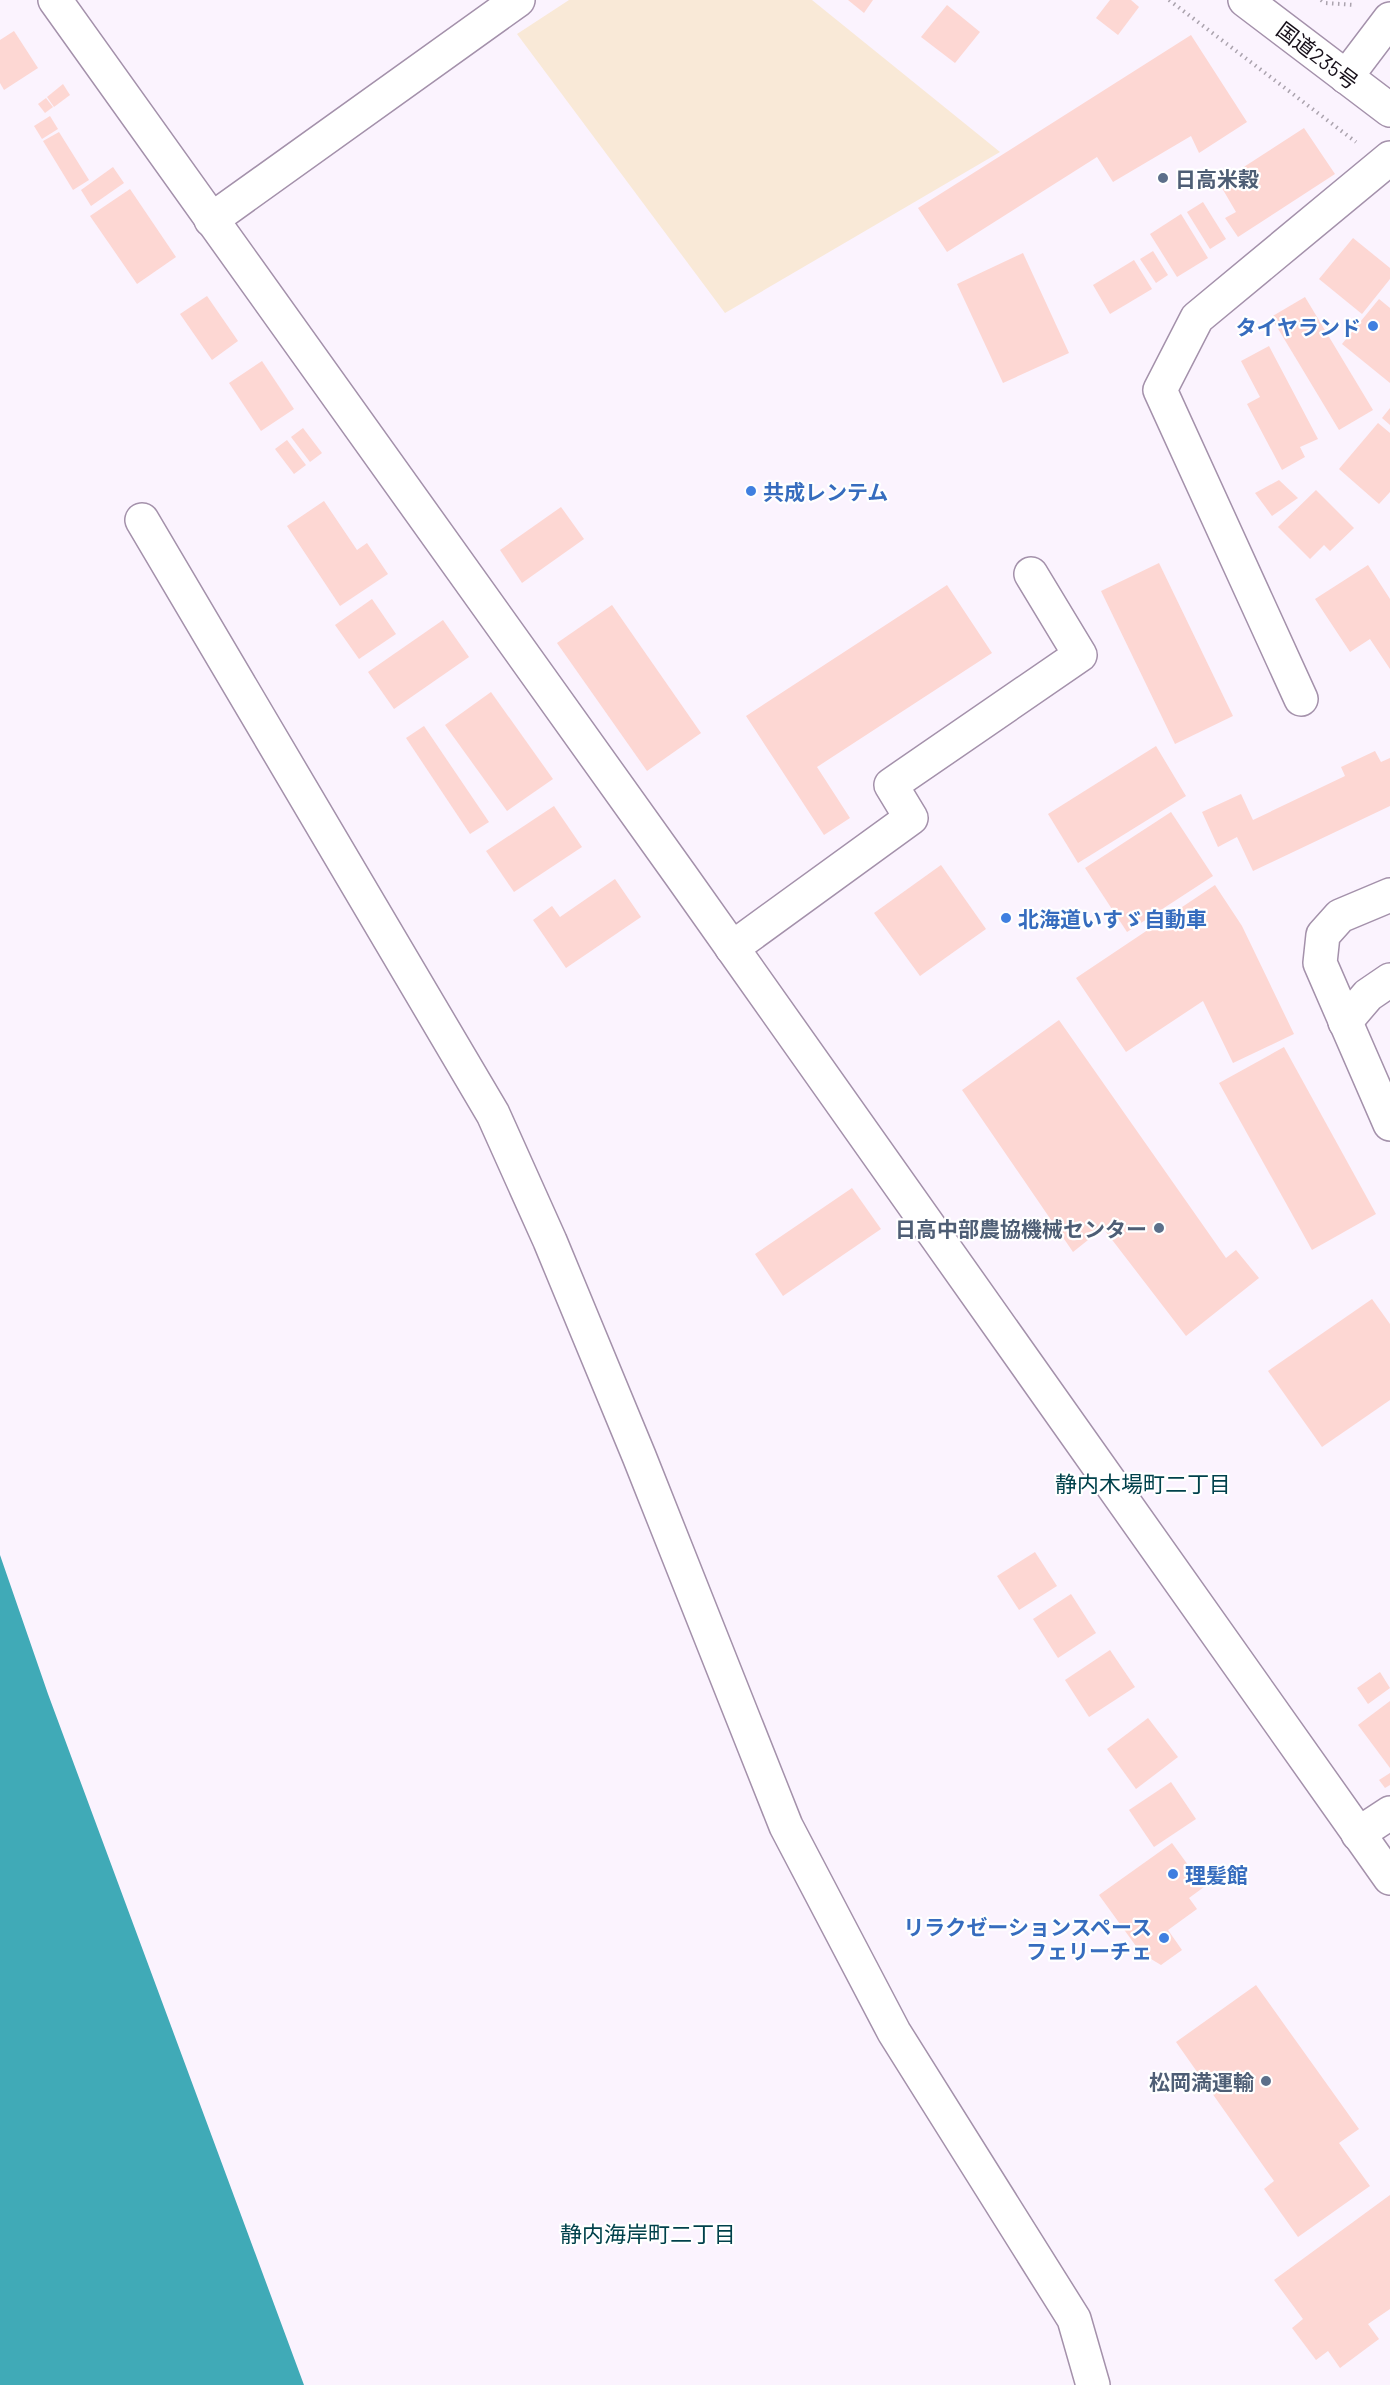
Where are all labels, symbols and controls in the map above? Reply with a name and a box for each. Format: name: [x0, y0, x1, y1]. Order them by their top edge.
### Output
street label: 国道235号: [1272, 16, 1364, 94]
place label: 日高米穀: [1175, 166, 1259, 191]
marker: 日高米穀: [1156, 171, 1170, 185]
place label: タイヤランド: [1236, 314, 1361, 339]
marker: タイヤランド: [1366, 319, 1380, 333]
place label: 共成レンテム: [763, 479, 888, 504]
marker: 共成レンテム: [744, 484, 758, 498]
place label: 北海道いすゞ自動車: [1018, 906, 1207, 931]
marker: 北海道いすゞ自動車: [999, 911, 1013, 925]
place label: 日高中部農協機械センター: [895, 1216, 1147, 1241]
marker: 日高中部農協機械センター: [1152, 1221, 1166, 1235]
district label: 静内木場町二丁目: [1055, 1470, 1231, 1496]
place label: 理髪館: [1185, 1862, 1248, 1887]
marker: 理髪館: [1166, 1867, 1180, 1881]
place label: リラクゼーションスペース フェリーチェ: [903, 1914, 1152, 1963]
marker: リラクゼーションスペース フェリーチェ: [1157, 1931, 1171, 1945]
place label: 松岡満運輸: [1149, 2069, 1254, 2094]
marker: 松岡満運輸: [1259, 2074, 1273, 2088]
district label: 静内海岸町二丁目: [560, 2220, 736, 2246]

